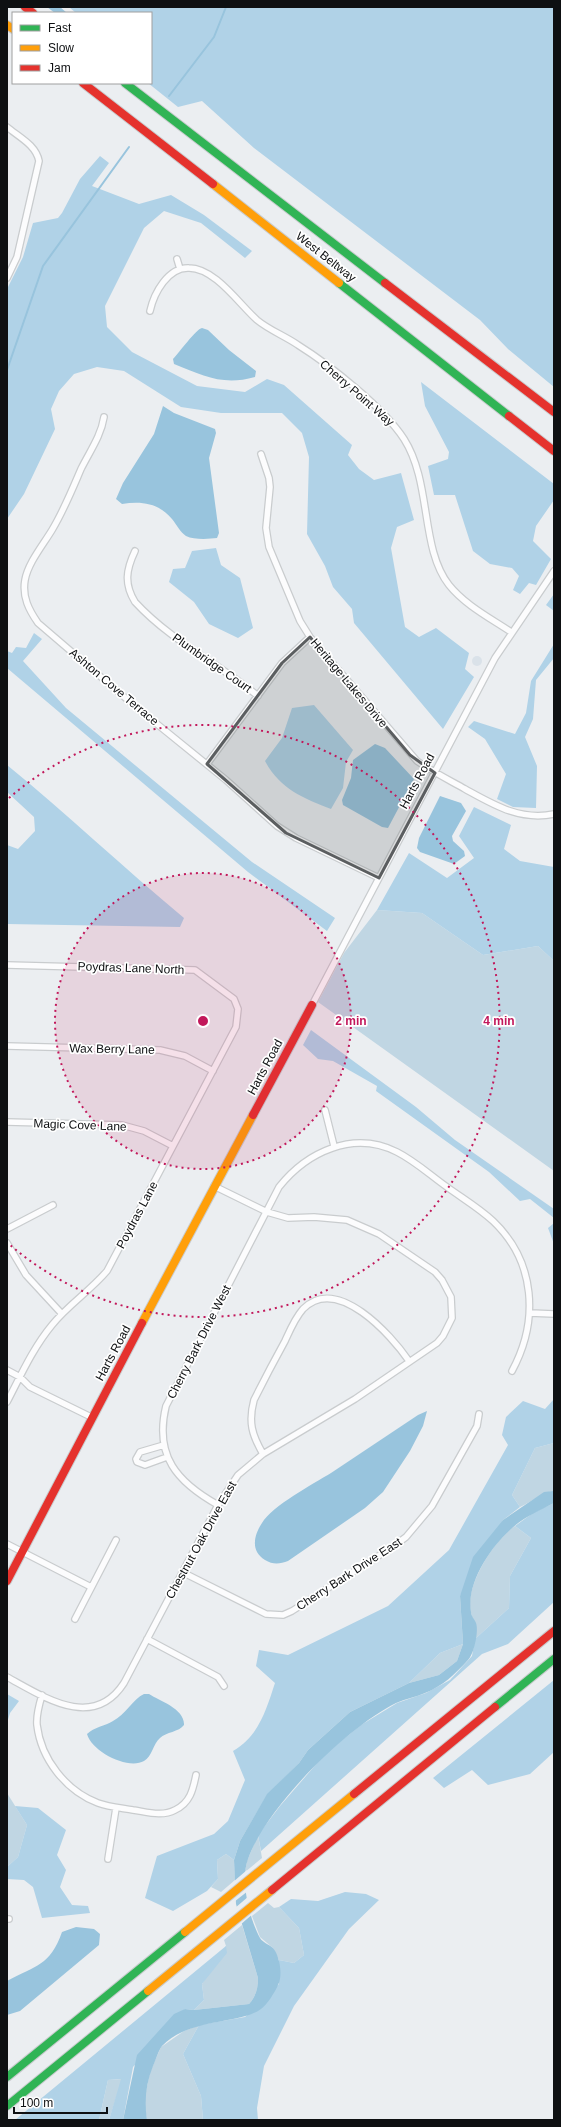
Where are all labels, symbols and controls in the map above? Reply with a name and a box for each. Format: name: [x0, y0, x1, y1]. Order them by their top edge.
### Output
legend: [12, 12, 152, 84]
text: Fast: [48, 21, 72, 35]
text: Slow: [48, 41, 74, 55]
text: Jam: [48, 61, 71, 75]
street label: West Beltway: [293, 229, 359, 285]
street label: Cherry Point Way: [317, 357, 397, 429]
street label: Plumbridge Court: [170, 630, 255, 696]
street label: Heritage Lakes Drive: [308, 636, 391, 731]
street label: Ashton Cove Terrace: [67, 646, 162, 729]
street label: Harts Road: [397, 751, 437, 811]
street label: Poydras Lane North: [77, 959, 185, 977]
centre of rings: [196, 1014, 210, 1028]
text: 2 min: [335, 1014, 367, 1028]
text: 4 min: [483, 1014, 515, 1028]
street label: Harts Road: [245, 1037, 285, 1097]
street label: Wax Berry Lane: [69, 1041, 155, 1057]
street label: Magic Cove Lane: [33, 1116, 127, 1134]
street label: Poydras Lane: [113, 1179, 161, 1251]
street label: Cherry Bark Drive West: [164, 1282, 234, 1401]
street label: Harts Road: [93, 1323, 133, 1383]
street label: Chestnut Oak Drive East: [163, 1478, 239, 1601]
street label: Cherry Bark Drive East: [294, 1534, 405, 1613]
scale bar: [14, 2089, 107, 2115]
text: 100 m: [20, 2096, 53, 2110]

